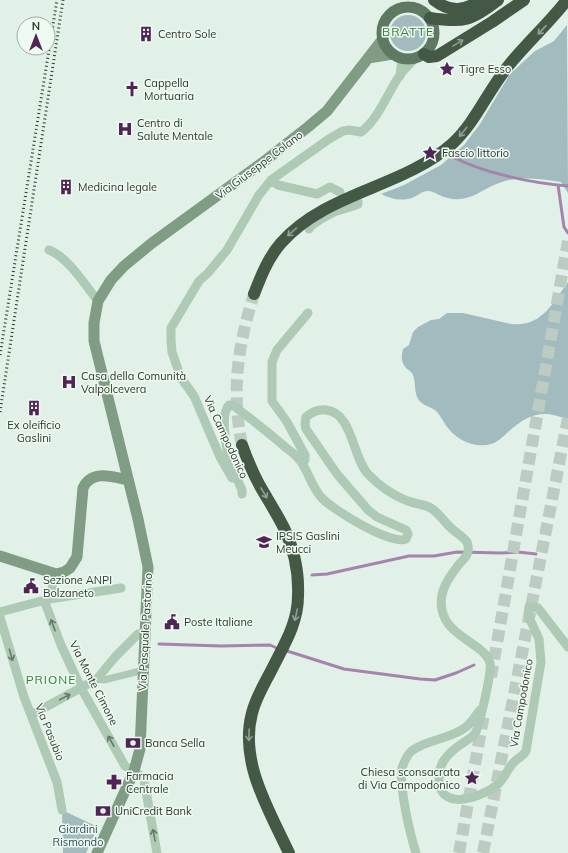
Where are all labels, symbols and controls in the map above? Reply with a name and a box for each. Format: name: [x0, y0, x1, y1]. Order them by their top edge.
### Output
north arrow: [16, 16, 56, 56]
text: N: [32, 19, 40, 33]
district label: BRATTE: [382, 24, 434, 39]
one-way arrow: [538, 24, 547, 34]
building icon: Centro Sole: [137, 25, 155, 43]
place label: Centro Sole: [158, 27, 216, 41]
one-way arrow: [452, 38, 464, 46]
place icon: Tigre Esso: [438, 60, 456, 78]
place label: Tigre Esso: [459, 62, 511, 76]
place label: Cappella Mortuaria: [144, 76, 194, 103]
church icon: Cappella Mortuaria: [123, 80, 141, 98]
place label: Centro di Salute Mentale: [137, 116, 213, 143]
hospital icon: Centro di Salute Mentale: [116, 120, 134, 138]
one-way arrow: [458, 127, 467, 137]
street label: Via Giuseppe Colano: [213, 128, 305, 202]
place icon: Fascio littorio: [421, 144, 439, 162]
place label: Fascio littorio: [442, 146, 509, 160]
building icon: Medicina legale: [57, 178, 75, 196]
place label: Medicina legale: [78, 180, 157, 194]
one-way arrow: [287, 228, 297, 237]
place label: Casa della Comunità Valpolcevera: [81, 369, 186, 396]
hospital icon: Casa della Comunità Valpolcevera: [60, 373, 78, 391]
street label: Via Campodonico: [201, 393, 251, 481]
building icon: Ex oleificio Gaslini: [25, 399, 43, 417]
place label: Ex oleificio Gaslini: [7, 418, 61, 445]
one-way arrow: [261, 487, 269, 499]
place label: IPSIS Gaslini Meucci: [276, 529, 340, 556]
school or university icon: IPSIS Gaslini Meucci: [255, 533, 273, 551]
place label: Sezione ANPI Bolzaneto: [43, 573, 112, 600]
street label: Via Pasquale Pastorino: [135, 573, 155, 691]
public building icon: Sezione ANPI Bolzaneto: [22, 577, 40, 595]
one-way arrow: [291, 608, 299, 621]
public building icon: Poste Italiane: [163, 613, 181, 631]
place label: Poste Italiane: [184, 615, 253, 629]
one-way arrow: [49, 619, 57, 631]
street label: Via Monte Cimone: [67, 638, 121, 728]
one-way arrow: [8, 648, 15, 661]
street label: Via Campodonico: [506, 658, 536, 748]
district label: PRIONE: [26, 672, 76, 687]
one-way arrow: [59, 692, 71, 700]
street label: Via Pasubio: [32, 701, 68, 763]
one-way arrow: [246, 728, 253, 741]
bank icon: Banca Sella: [124, 734, 142, 752]
one-way arrow: [106, 735, 114, 747]
place label: Banca Sella: [145, 736, 205, 750]
place label: Chiesa sconsacrata di Via Campodonico: [358, 765, 460, 792]
place label: Farmacia Centrale: [126, 769, 173, 796]
place icon: Chiesa sconsacrata di Via Campodonico: [463, 769, 481, 787]
pharmacy icon: Farmacia Centrale: [105, 773, 123, 791]
bank icon: UniCredit Bank: [94, 802, 112, 820]
place label: UniCredit Bank: [115, 804, 192, 818]
park label: Giardini Rismondo: [53, 822, 103, 849]
one-way arrow: [150, 829, 158, 842]

